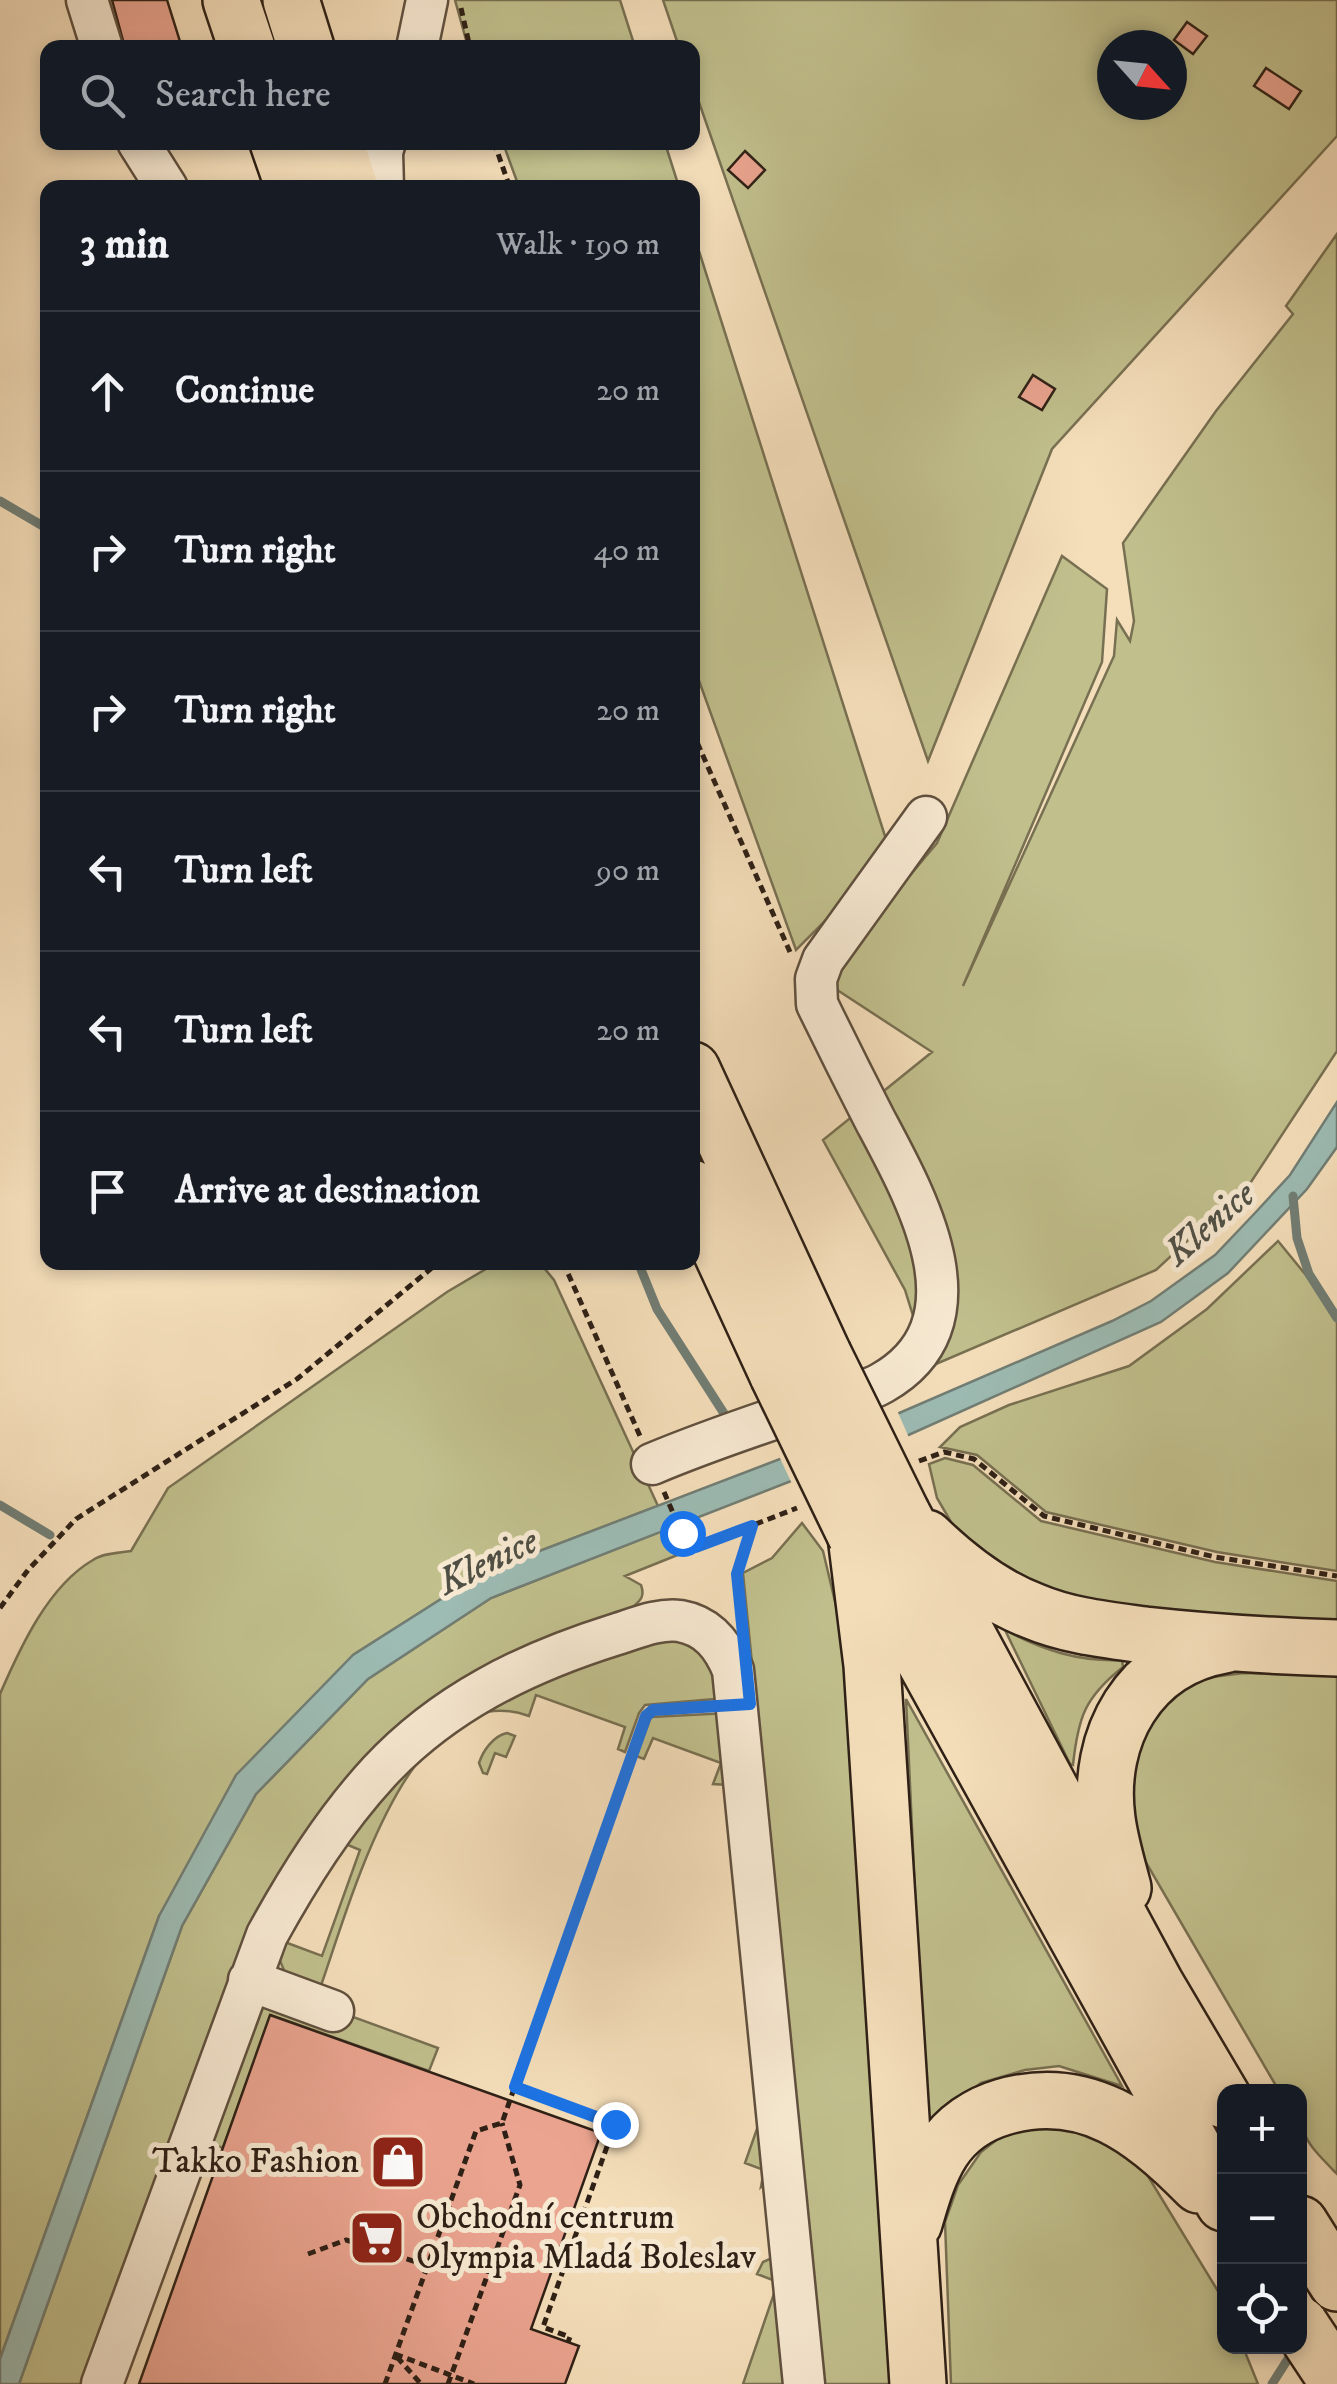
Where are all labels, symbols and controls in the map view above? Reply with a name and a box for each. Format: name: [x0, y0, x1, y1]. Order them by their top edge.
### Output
north arrow: [1097, 30, 1187, 120]
search box: [40, 40, 700, 150]
icon: search: [75, 68, 130, 123]
text: Search here: [155, 71, 331, 119]
text: 3 min: [80, 219, 169, 271]
text: Walk · 190 m: [496, 225, 660, 265]
icon: ahead: [80, 364, 135, 419]
text: Continue: [175, 367, 314, 415]
text: 20 m: [596, 371, 660, 411]
icon: right: [80, 524, 135, 579]
text: Turn right: [175, 527, 336, 575]
text: 40 m: [593, 531, 660, 571]
icon: right: [80, 684, 135, 739]
text: Turn right: [175, 687, 336, 735]
text: 20 m: [596, 691, 660, 731]
icon: left: [80, 844, 135, 899]
text: Turn left: [175, 847, 313, 895]
text: 90 m: [596, 851, 660, 891]
icon: left: [80, 1004, 135, 1059]
text: Turn left: [175, 1007, 313, 1055]
text: 20 m: [596, 1011, 660, 1051]
icon: arrive: [80, 1164, 135, 1219]
text: Arrive at destination: [175, 1167, 480, 1215]
water label: Klenice: [1153, 1171, 1266, 1278]
route start: [660, 1511, 706, 1557]
water label: Klenice: [428, 1517, 547, 1607]
map controls: [1217, 2084, 1307, 2354]
button: +: [1217, 2084, 1307, 2174]
route end: [593, 2102, 639, 2148]
shop icon: Takko Fashion: [368, 2132, 428, 2192]
place label: Takko Fashion: [152, 2140, 359, 2184]
button: −: [1217, 2174, 1307, 2264]
place label: Obchodní centrum Olympia Mladá Boleslav: [416, 2196, 757, 2280]
supermarket icon: Obchodní centrum Olympia Mladá Boleslav: [347, 2208, 407, 2268]
button: locate: [1217, 2264, 1307, 2354]

